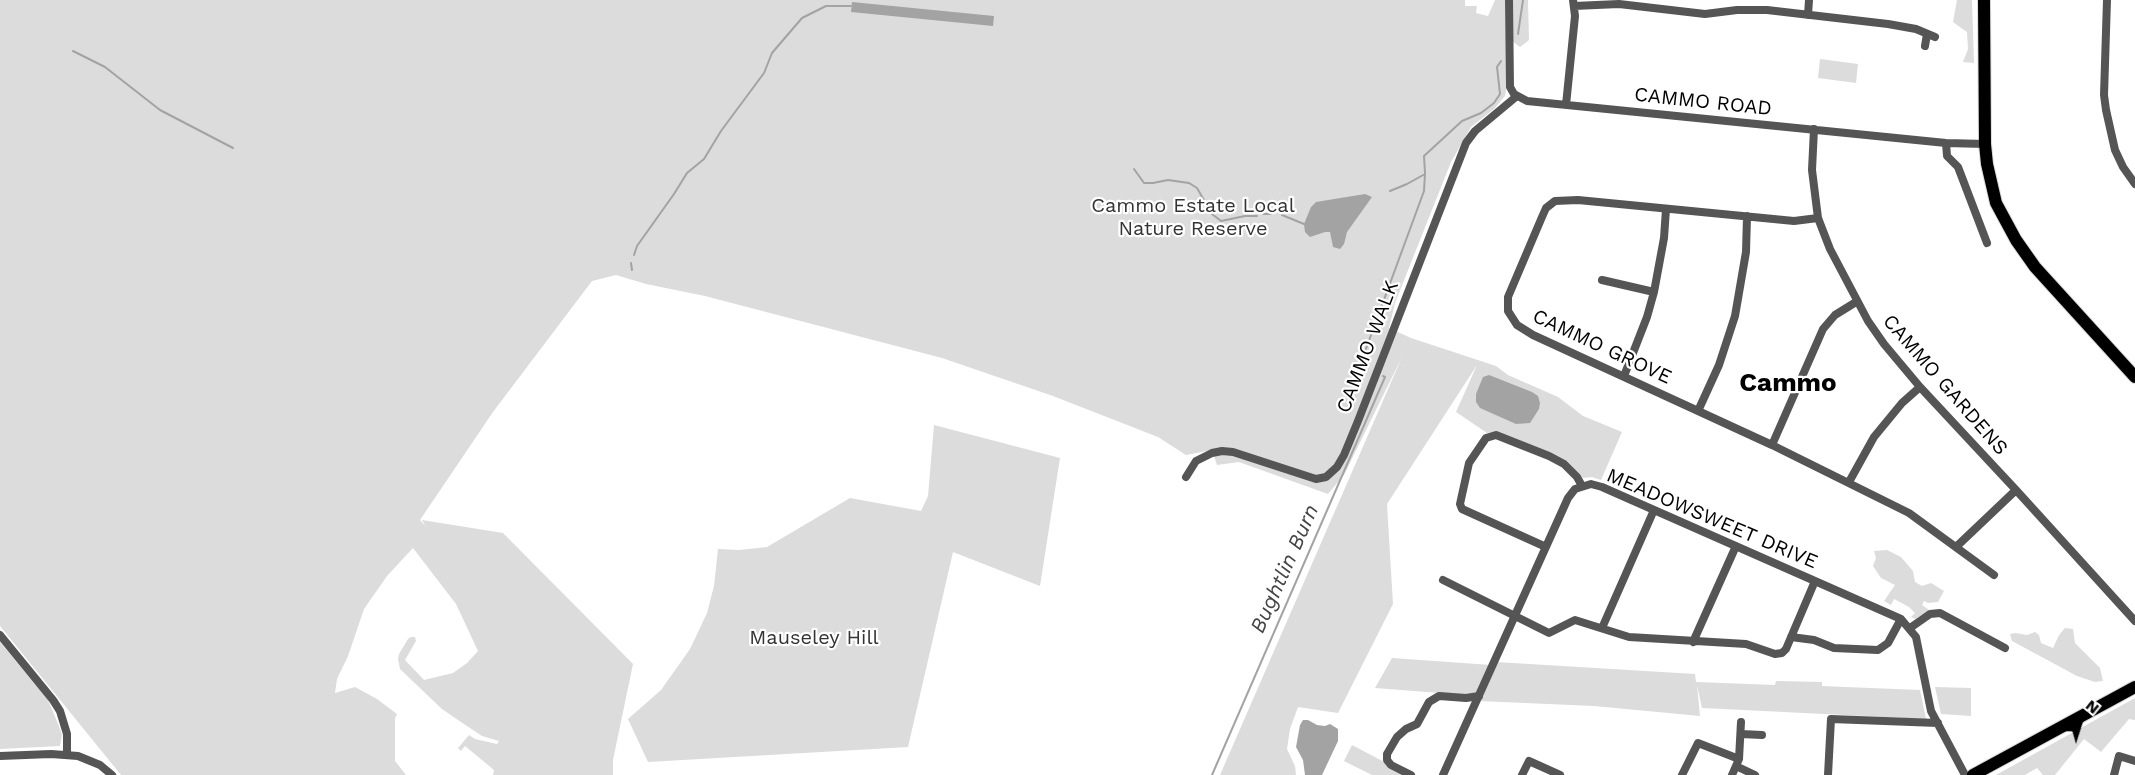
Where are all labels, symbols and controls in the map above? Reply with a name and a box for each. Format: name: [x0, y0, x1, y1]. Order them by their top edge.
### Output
street label: CAMMO ROAD: [1633, 83, 1773, 121]
park label: Cammo Estate Local Nature Reserve: [1091, 194, 1295, 241]
street label: CAMMO WALK: [1332, 278, 1404, 416]
street label: CAMMO GROVE: [1529, 304, 1675, 390]
street label: CAMMO GARDENS: [1877, 310, 2013, 460]
district label: Cammo: [1739, 367, 1837, 399]
street label: MEADOWSWEET DRIVE: [1603, 464, 1821, 574]
water label: Bughtlin Burn: [1245, 501, 1325, 637]
park label: Mauseley Hill: [749, 626, 879, 650]
north arrow: [2051, 691, 2111, 751]
text: N: [2082, 696, 2103, 718]

